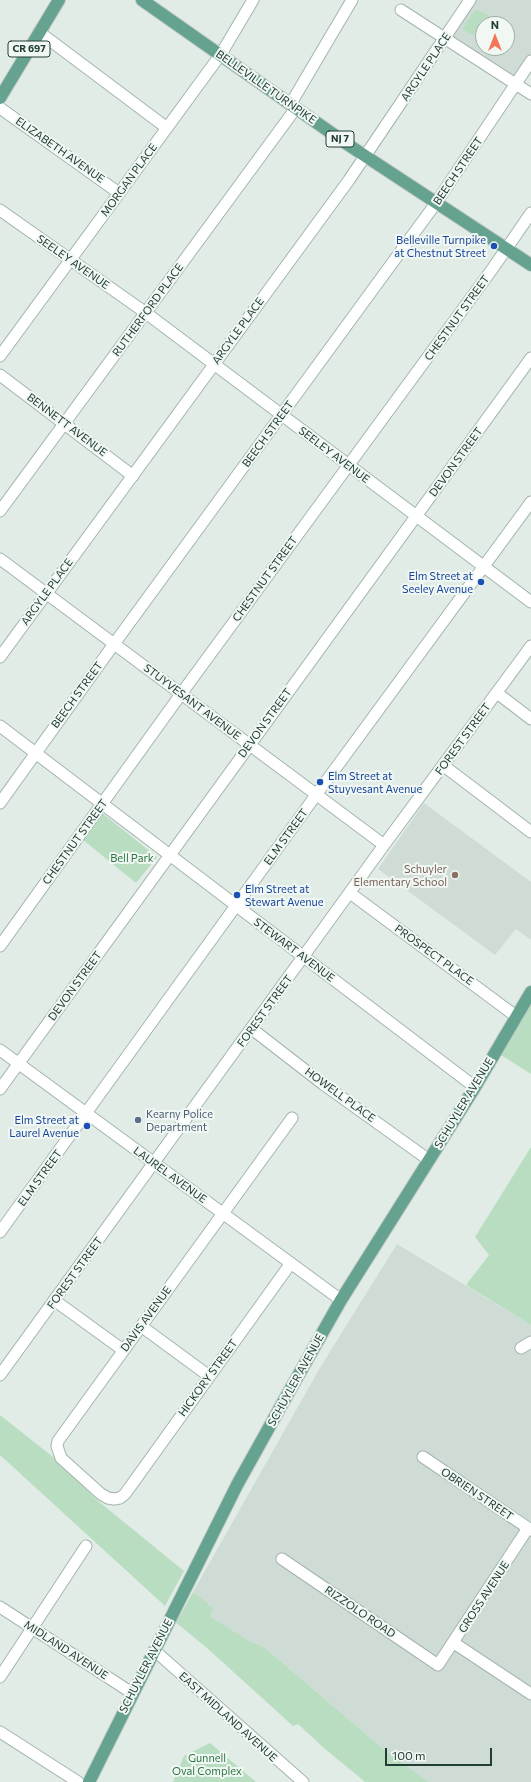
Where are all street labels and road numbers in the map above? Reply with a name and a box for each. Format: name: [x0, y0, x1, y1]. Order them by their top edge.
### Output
street label: ARGYLE PLACE: [398, 30, 454, 104]
road number: CR 697: [8, 41, 50, 57]
street label: BELLEVILLE TURNPIKE: [213, 47, 319, 127]
street label: ELIZABETH AVENUE: [13, 114, 107, 186]
road number: NJ 7: [326, 131, 354, 147]
street label: BEECH STREET: [430, 135, 486, 207]
street label: MORGAN PLACE: [98, 141, 160, 219]
street label: SEELEY AVENUE: [34, 232, 112, 292]
street label: RUTHERFORD PLACE: [110, 261, 186, 359]
street label: CHESTNUT STREET: [422, 273, 492, 363]
street label: ARGYLE PLACE: [209, 295, 267, 367]
street label: BENNETT AVENUE: [24, 391, 110, 459]
street label: BEECH STREET: [239, 398, 297, 470]
street label: SEELEY AVENUE: [296, 424, 372, 486]
street label: DEVON STREET: [427, 425, 485, 499]
street label: CHESTNUT STREET: [230, 534, 300, 624]
street label: ARGYLE PLACE: [18, 556, 76, 628]
street label: BEECH STREET: [48, 659, 106, 731]
street label: STUYVESANT AVENUE: [141, 661, 243, 743]
street label: DEVON STREET: [236, 686, 294, 760]
street label: FOREST STREET: [433, 701, 493, 777]
street label: CHESTNUT STREET: [40, 797, 110, 887]
street label: ELM STREET: [261, 806, 311, 868]
street label: STEWART AVENUE: [251, 915, 337, 985]
street label: PROSPECT PLACE: [392, 922, 476, 988]
street label: DEVON STREET: [46, 949, 104, 1023]
street label: FOREST STREET: [235, 973, 295, 1049]
street label: SCHUYLER AVENUE: [432, 1055, 496, 1151]
street label: HOWELL PLACE: [302, 1065, 378, 1125]
street label: LAUREL AVENUE: [131, 1144, 209, 1206]
street label: ELM STREET: [15, 1147, 65, 1209]
street label: FOREST STREET: [45, 1235, 105, 1311]
street label: DAVIS AVENUE: [118, 1284, 174, 1354]
street label: SCHUYLER AVENUE: [265, 1332, 327, 1428]
street label: HICKORY STREET: [176, 1337, 240, 1419]
street label: OBRIEN STREET: [438, 1465, 516, 1523]
street label: GROSS AVENUE: [456, 1559, 512, 1635]
street label: RIZZOLO ROAD: [322, 1583, 398, 1641]
street label: SCHUYLER AVENUE: [117, 1617, 175, 1715]
street label: MIDLAND AVENUE: [21, 1618, 111, 1682]
street label: EAST MIDLAND AVENUE: [176, 1669, 280, 1765]

